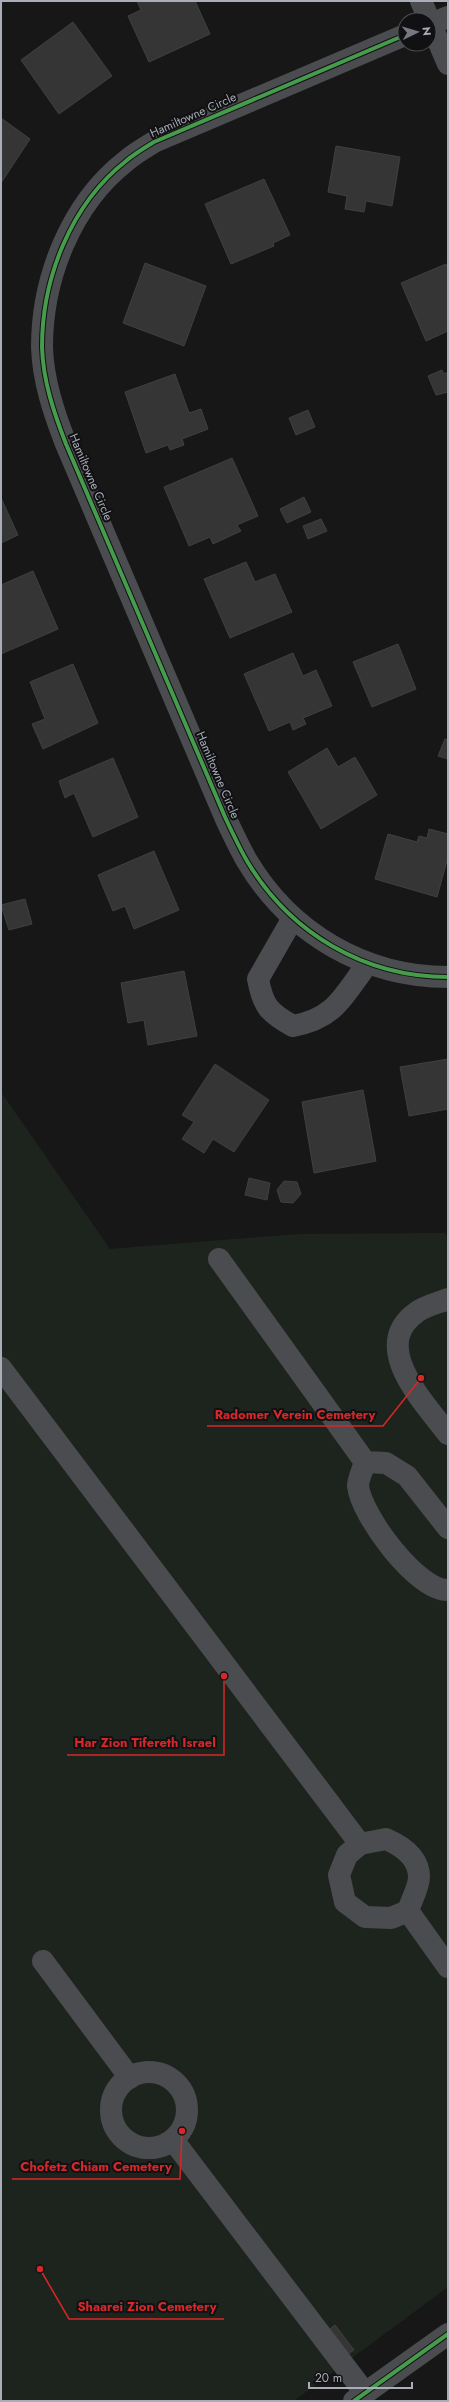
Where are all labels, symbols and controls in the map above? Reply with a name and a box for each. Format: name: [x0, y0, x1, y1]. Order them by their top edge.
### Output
north arrow: [397, 12, 437, 52]
text: N: [419, 26, 435, 36]
street label: Hamiltowne Circle: [147, 88, 239, 142]
street label: Hamiltowne Circle: [65, 431, 117, 523]
street label: Hamiltowne Circle: [192, 729, 244, 821]
callout: Radomer Verein Cemetery: [207, 1401, 383, 1426]
text: Radomer Verein Cemetery: [215, 1405, 376, 1424]
callout: Har Zion Tifereth Israel: [67, 1730, 224, 1755]
text: Har Zion Tifereth Israel: [74, 1733, 216, 1752]
callout: Chofetz Chiam Cemetery: [12, 2154, 180, 2179]
text: Chofetz Chiam Cemetery: [20, 2157, 172, 2176]
callout: Shaarei Zion Cemetery: [69, 2294, 224, 2319]
text: Shaarei Zion Cemetery: [77, 2297, 217, 2316]
scale bar: [309, 2364, 412, 2390]
text: 20 m: [315, 2369, 342, 2387]

